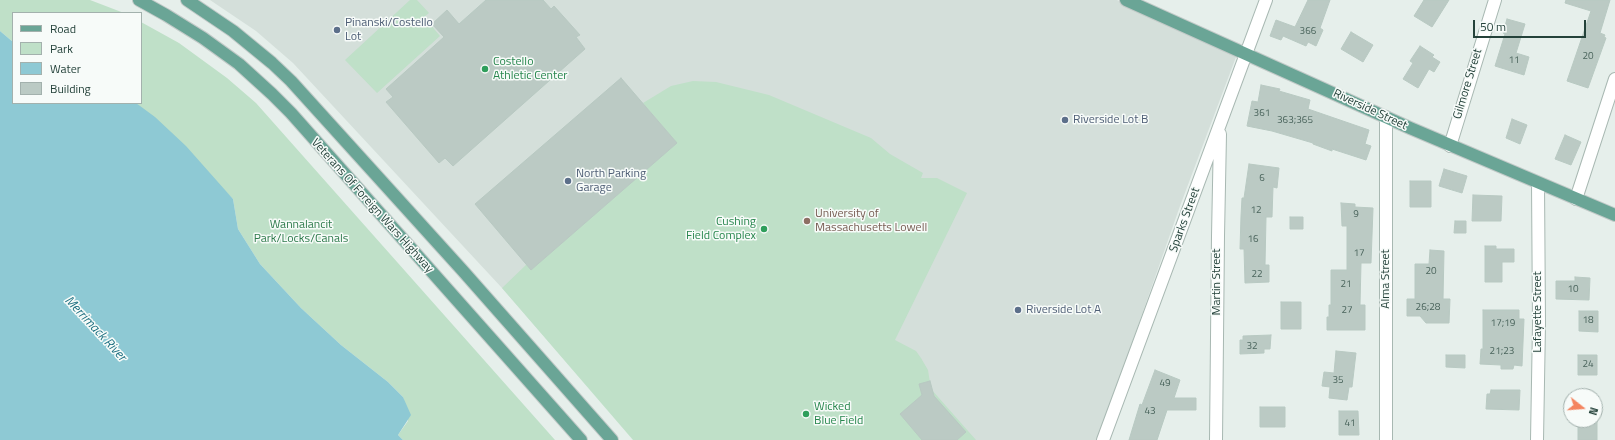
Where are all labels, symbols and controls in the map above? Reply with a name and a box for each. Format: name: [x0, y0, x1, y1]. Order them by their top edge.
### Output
legend: [12, 12, 142, 104]
scale bar: [1475, 12, 1588, 38]
place label: Pinanski/Costello Lot: [345, 16, 433, 44]
text: 50 m: [1480, 17, 1506, 36]
text: Road: [50, 19, 76, 38]
marker: Pinanski/Costello Lot: [332, 25, 342, 35]
house number: 366: [1300, 26, 1316, 38]
text: Park: [50, 39, 73, 58]
street label: Gilmore Street: [1450, 47, 1486, 121]
house number: 20: [1582, 51, 1594, 63]
place label: Costello Athletic Center: [493, 55, 567, 83]
house number: 11: [1508, 55, 1520, 67]
text: Water: [50, 59, 81, 78]
marker: Costello Athletic Center: [480, 64, 490, 74]
text: Building: [50, 79, 91, 98]
street label: Riverside Street: [1331, 87, 1409, 133]
house number: 361: [1254, 108, 1270, 120]
place label: Riverside Lot B: [1073, 113, 1148, 127]
marker: Riverside Lot B: [1060, 115, 1070, 125]
house number: 363;365: [1277, 115, 1313, 127]
street label: Veterans Of Foreign Wars Highway: [308, 136, 436, 276]
place label: North Parking Garage: [576, 167, 646, 195]
house number: 6: [1259, 173, 1265, 185]
marker: North Parking Garage: [563, 176, 573, 186]
street label: Sparks Street: [1167, 186, 1203, 254]
house number: 12: [1250, 205, 1262, 217]
place label: University of Massachusetts Lowell: [815, 207, 927, 235]
house number: 9: [1353, 209, 1359, 221]
place label: Cushing Field Complex: [686, 215, 756, 243]
marker: University of Massachusetts Lowell: [802, 216, 812, 226]
park label: Wannalancit Park/Locks/Canals: [254, 218, 348, 246]
marker: Cushing Field Complex: [759, 224, 769, 234]
house number: 16: [1247, 234, 1259, 246]
street label: Martin Street: [1210, 248, 1224, 316]
house number: 17: [1353, 248, 1365, 260]
street label: Alma Street: [1379, 249, 1393, 309]
house number: 20: [1425, 266, 1437, 278]
house number: 22: [1251, 269, 1263, 281]
street label: Lafayette Street: [1531, 271, 1545, 353]
house number: 21: [1340, 279, 1352, 291]
house number: 10: [1567, 284, 1579, 296]
water label: Merrimack River: [61, 293, 129, 365]
house number: 26;28: [1416, 302, 1440, 314]
place label: Riverside Lot A: [1026, 303, 1101, 317]
marker: Riverside Lot A: [1013, 305, 1023, 315]
house number: 27: [1341, 305, 1353, 317]
house number: 18: [1582, 315, 1594, 327]
house number: 17;19: [1491, 318, 1515, 330]
house number: 32: [1246, 341, 1258, 353]
house number: 21;23: [1490, 346, 1514, 358]
house number: 24: [1582, 359, 1594, 371]
house number: 35: [1332, 375, 1344, 387]
house number: 49: [1159, 378, 1171, 390]
north arrow: [1563, 388, 1603, 428]
place label: Wicked Blue Field: [814, 400, 863, 428]
text: N: [1585, 405, 1602, 417]
house number: 43: [1144, 406, 1156, 418]
marker: Wicked Blue Field: [801, 409, 811, 419]
house number: 41: [1344, 418, 1356, 430]

